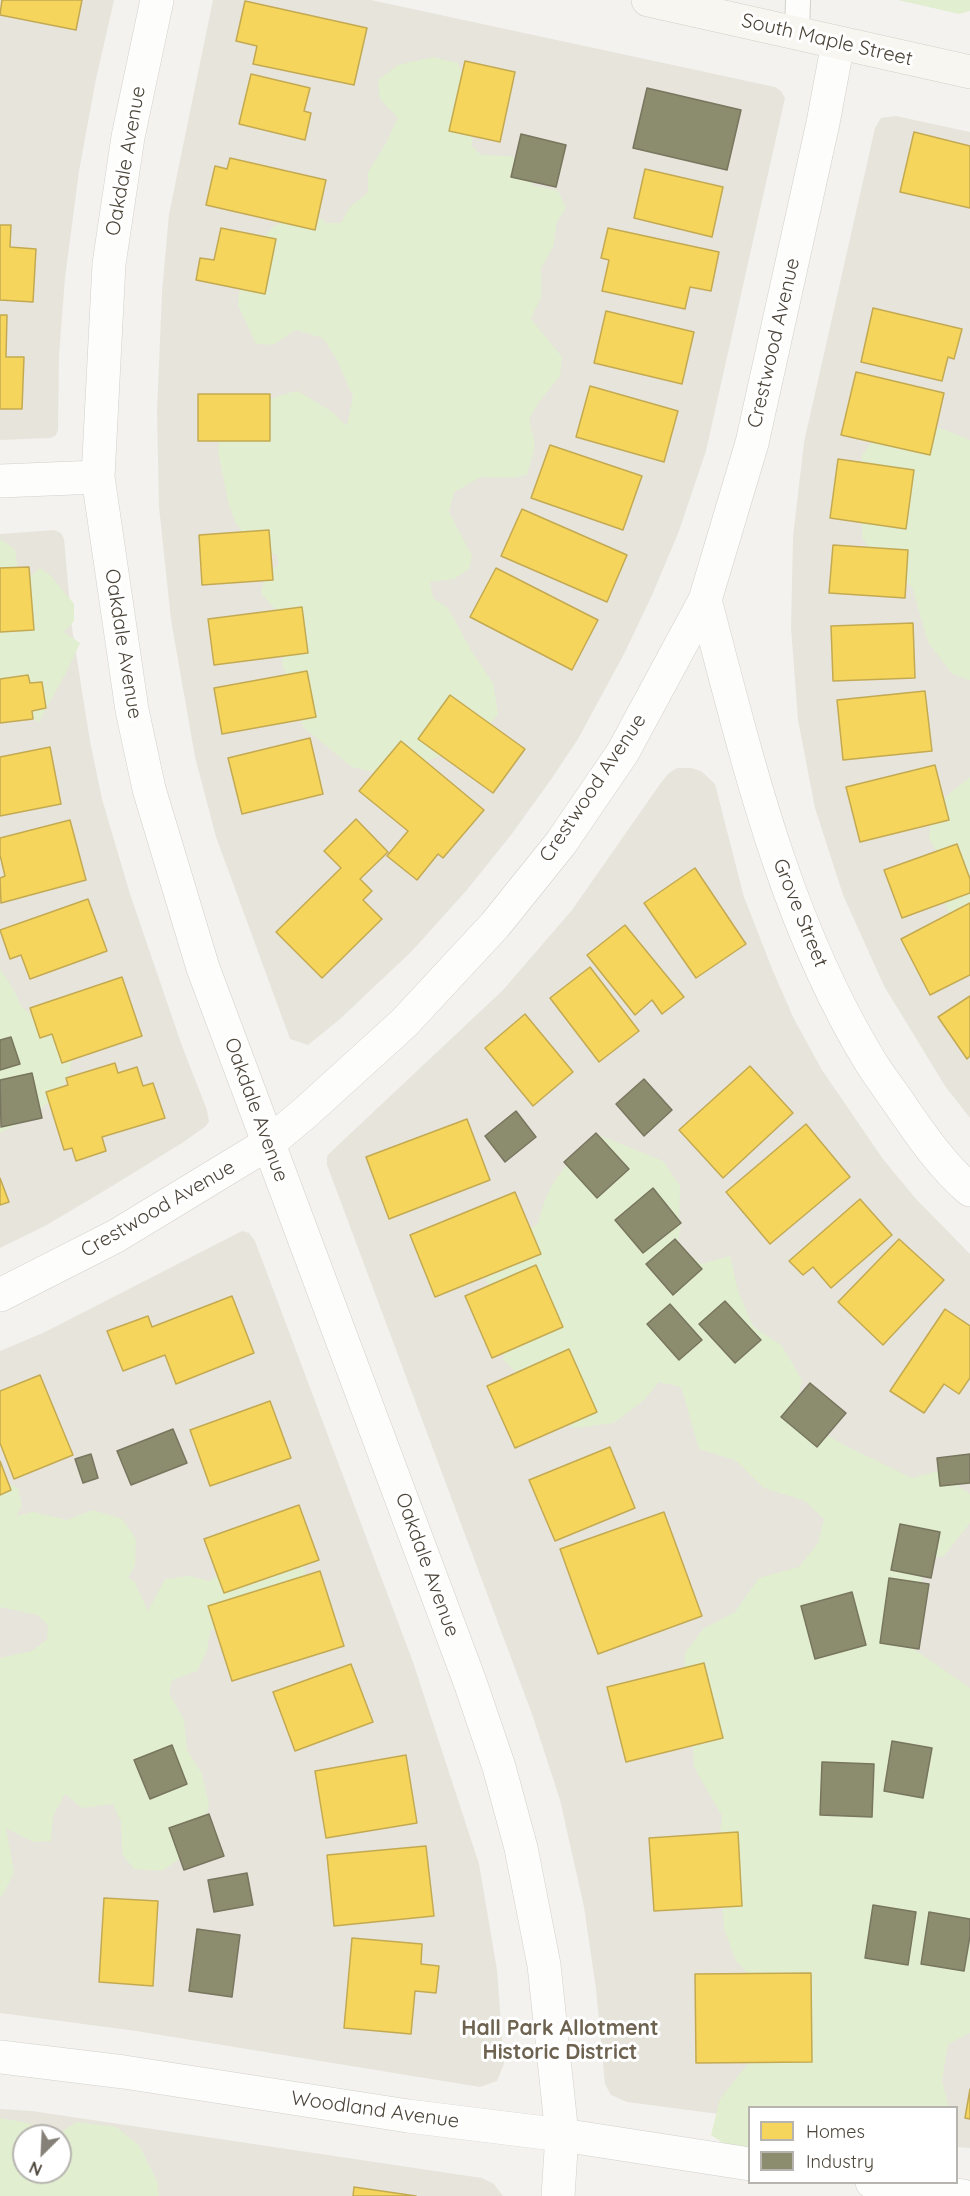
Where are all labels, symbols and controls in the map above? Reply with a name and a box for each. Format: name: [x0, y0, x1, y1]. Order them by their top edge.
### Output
street label: South Maple Street: [739, 9, 915, 71]
street label: Oakdale Avenue: [101, 84, 151, 238]
street label: Crestwood Avenue: [743, 256, 805, 430]
street label: Oakdale Avenue: [99, 567, 147, 721]
street label: Crestwood Avenue: [534, 709, 652, 867]
street label: Grove Street: [767, 855, 833, 971]
street label: Oakdale Avenue: [219, 1035, 293, 1185]
street label: Crestwood Avenue: [77, 1155, 239, 1263]
street label: Oakdale Avenue: [390, 1490, 464, 1640]
district label: Hall Park Allotment Historic District: [461, 2016, 659, 2066]
street label: Woodland Avenue: [289, 2086, 461, 2134]
legend: [748, 2106, 958, 2184]
text: Homes: [806, 2120, 865, 2143]
north arrow: [12, 2124, 72, 2184]
text: Industry: [806, 2150, 874, 2173]
text: N: [26, 2157, 45, 2180]

